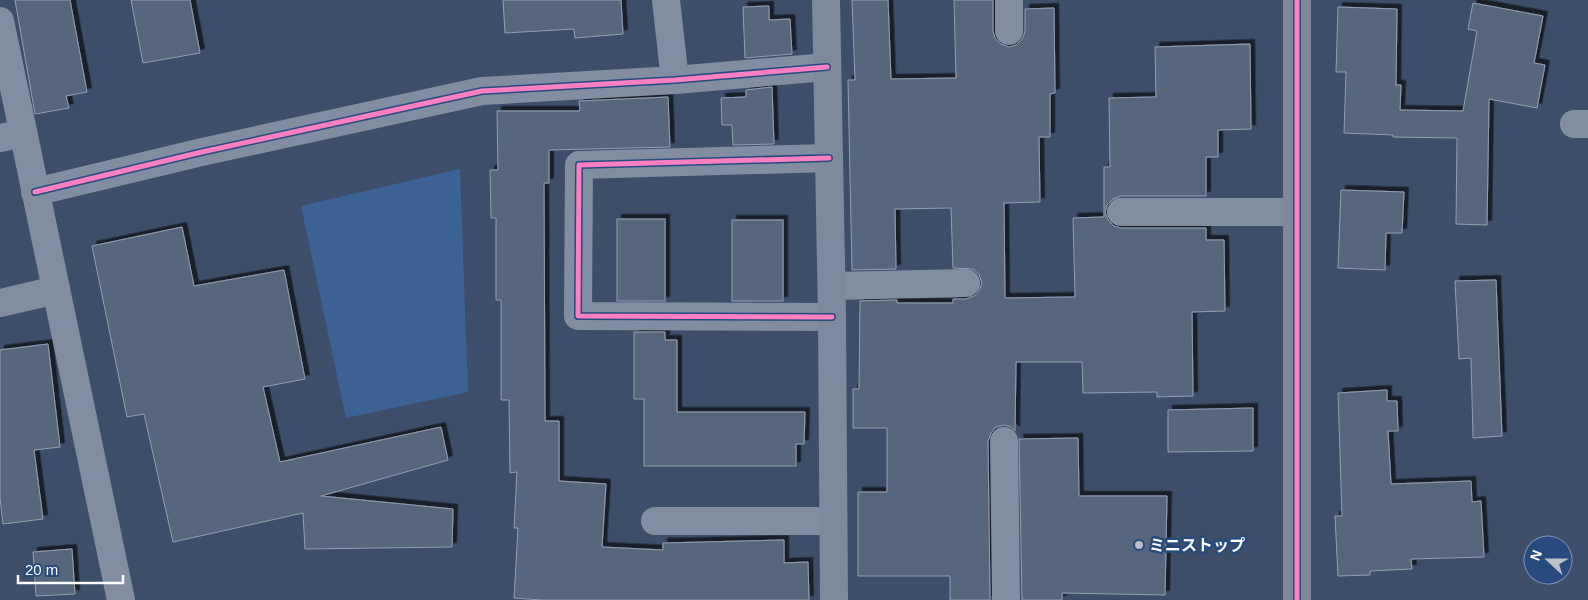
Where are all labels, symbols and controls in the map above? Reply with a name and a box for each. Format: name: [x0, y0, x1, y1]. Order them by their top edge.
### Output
north arrow: [1523, 535, 1573, 585]
place label: ミニストップ: [1149, 537, 1245, 554]
marker: ミニストップ: [1133, 539, 1145, 551]
text: N: [1527, 548, 1545, 563]
scale bar: [18, 552, 122, 584]
text: 20 m: [25, 561, 58, 578]

